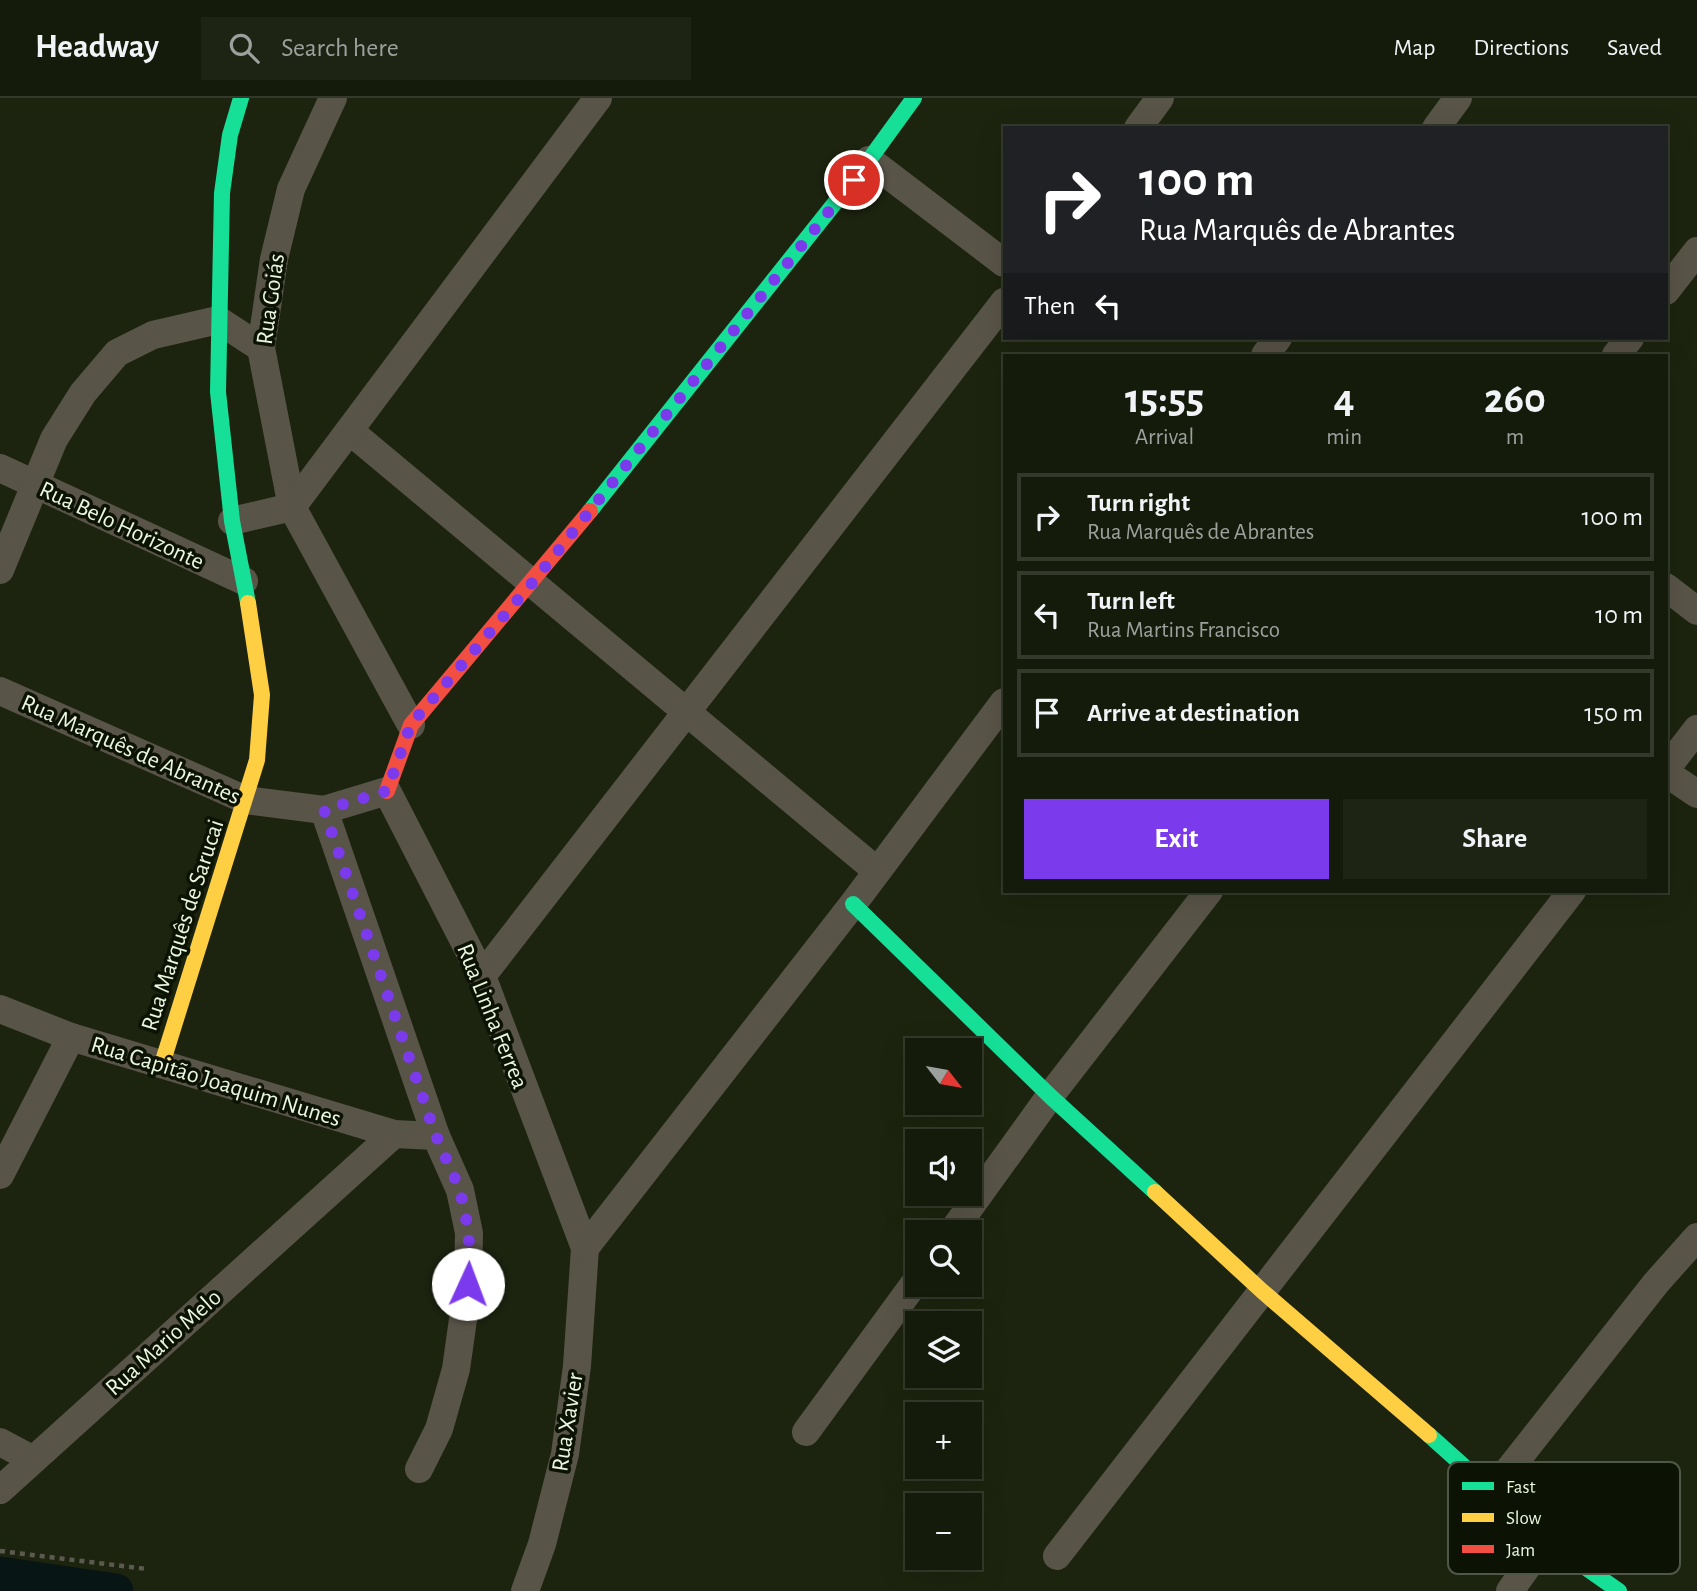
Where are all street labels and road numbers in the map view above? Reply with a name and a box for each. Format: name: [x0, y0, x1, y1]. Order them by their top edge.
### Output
street label: Rua Goiás: [253, 252, 289, 346]
street label: Rua Belo Horizonte: [36, 477, 208, 574]
street label: Rua Marquês de Abrantes: [17, 691, 244, 809]
street label: Rua Marquês de Sarucai: [137, 817, 228, 1034]
street label: Rua Linha Ferrea: [452, 940, 532, 1092]
street label: Rua Capitão Joaquim Nunes: [88, 1032, 343, 1131]
street label: Rua Mario Melo: [101, 1285, 226, 1401]
street label: Rua Xavier: [548, 1371, 588, 1473]

